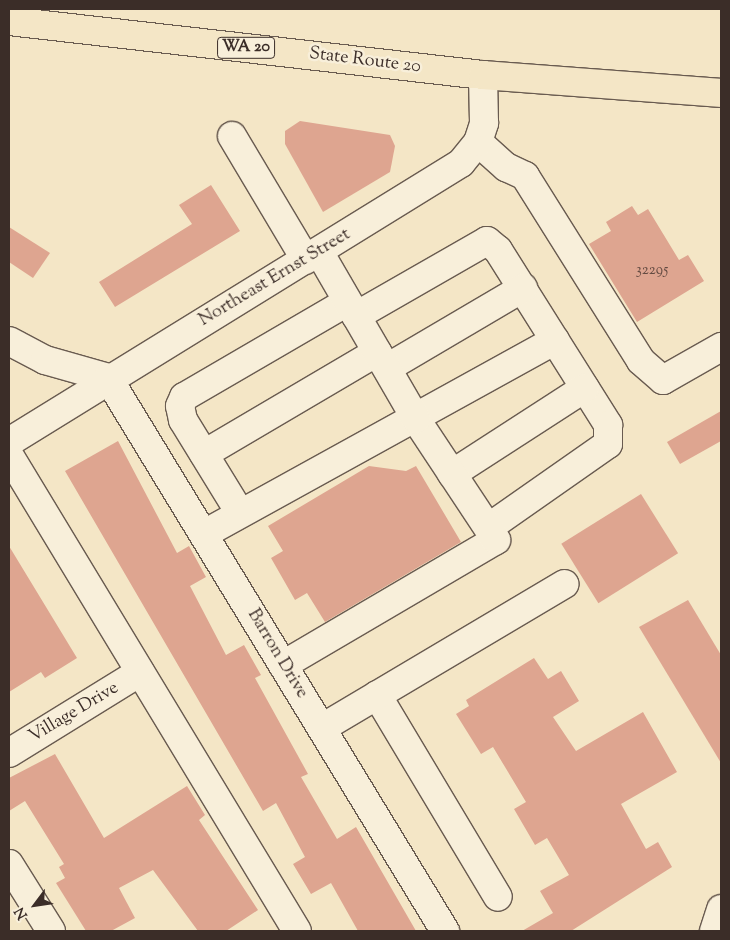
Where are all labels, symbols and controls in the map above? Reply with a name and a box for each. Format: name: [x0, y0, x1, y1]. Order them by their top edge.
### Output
road number: WA 20: [216, 34, 276, 62]
street label: State Route 20: [308, 43, 422, 79]
street label: Northeast Ernst Street: [195, 224, 355, 332]
house number: 32295: [636, 262, 668, 280]
street label: Barron Drive: [242, 605, 312, 703]
street label: Village Drive: [25, 678, 123, 748]
north arrow: [10, 880, 60, 930]
text: N: [11, 903, 34, 923]

